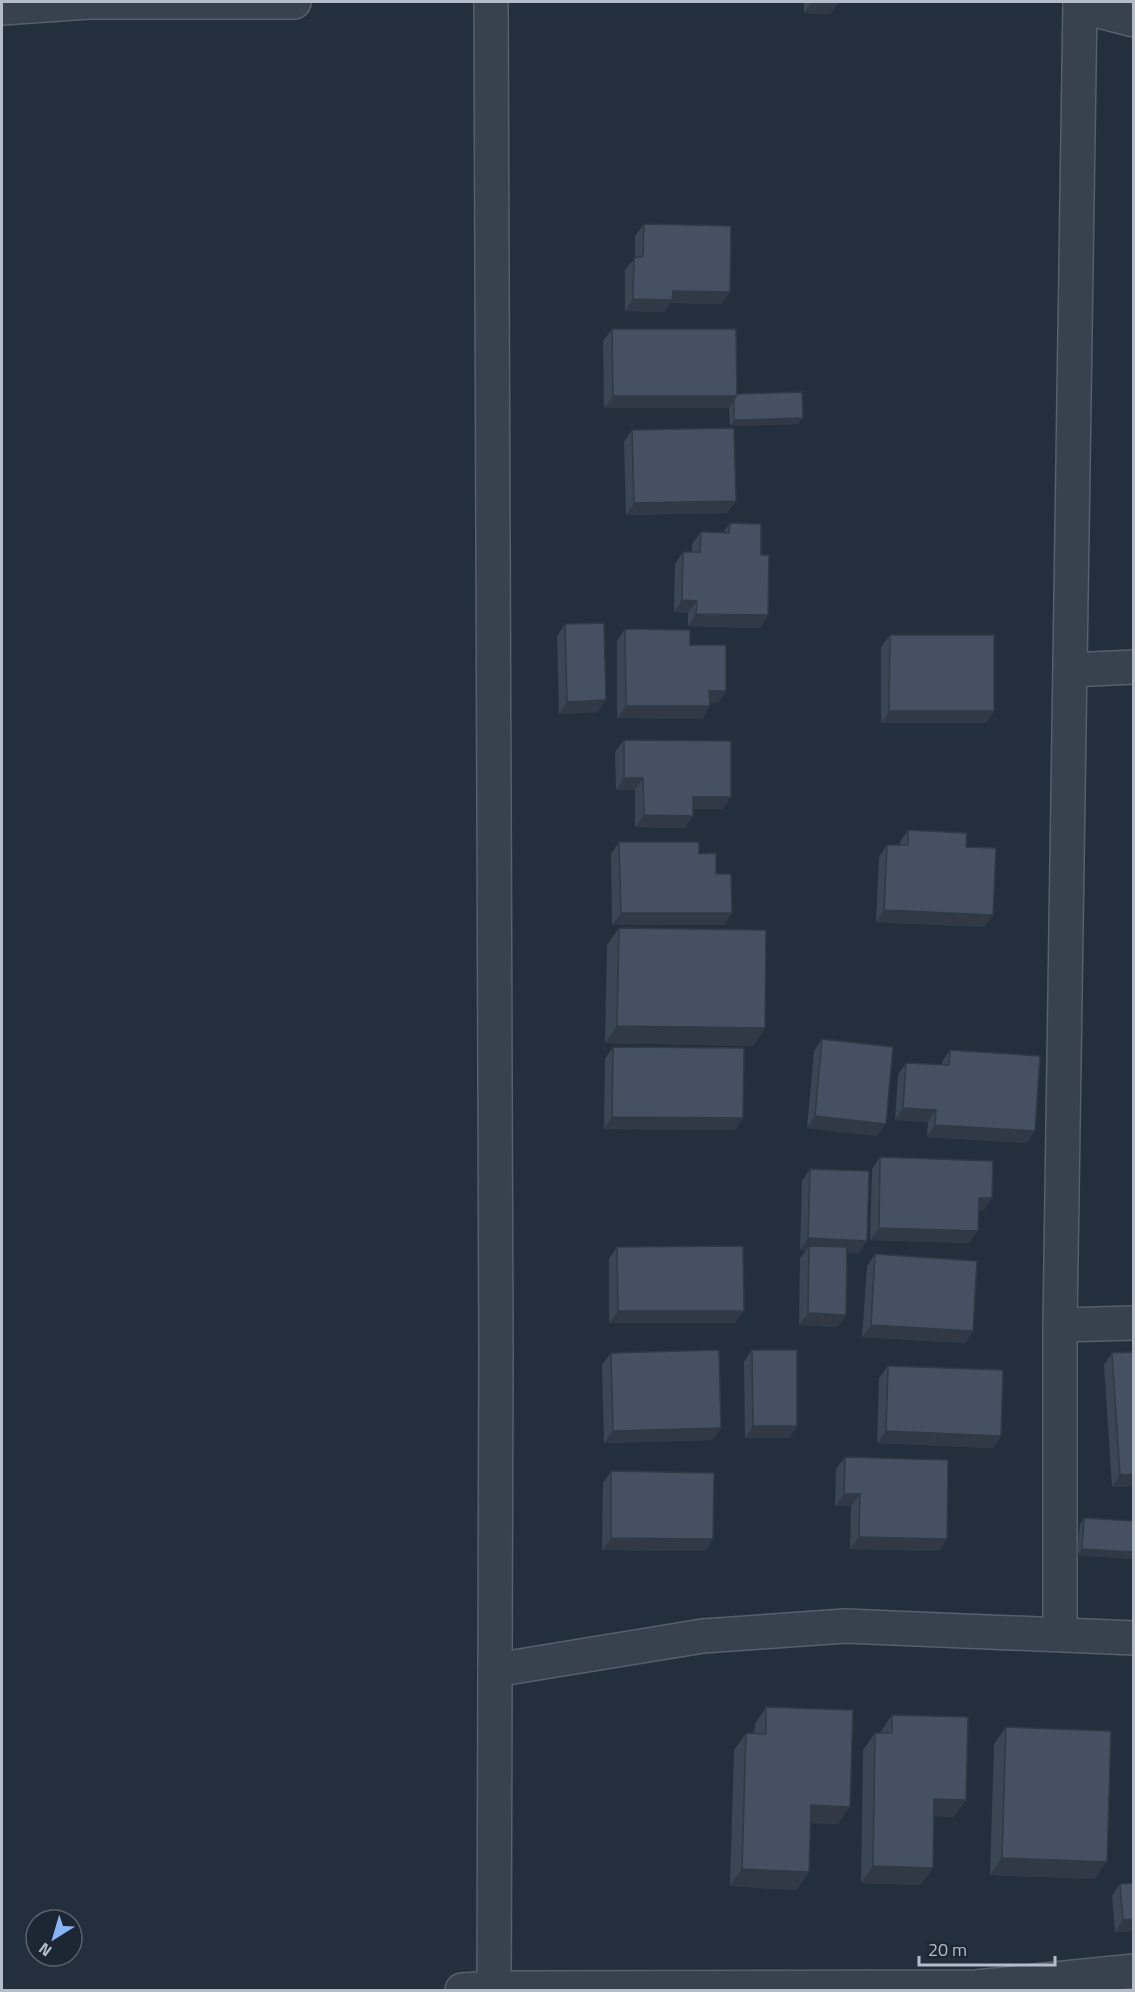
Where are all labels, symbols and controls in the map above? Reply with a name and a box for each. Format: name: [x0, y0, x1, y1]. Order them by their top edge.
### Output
north arrow: [24, 1908, 84, 1968]
scale bar: [919, 1929, 1056, 1967]
text: 20 m: [928, 1936, 967, 1963]
text: N: [33, 1937, 57, 1963]

